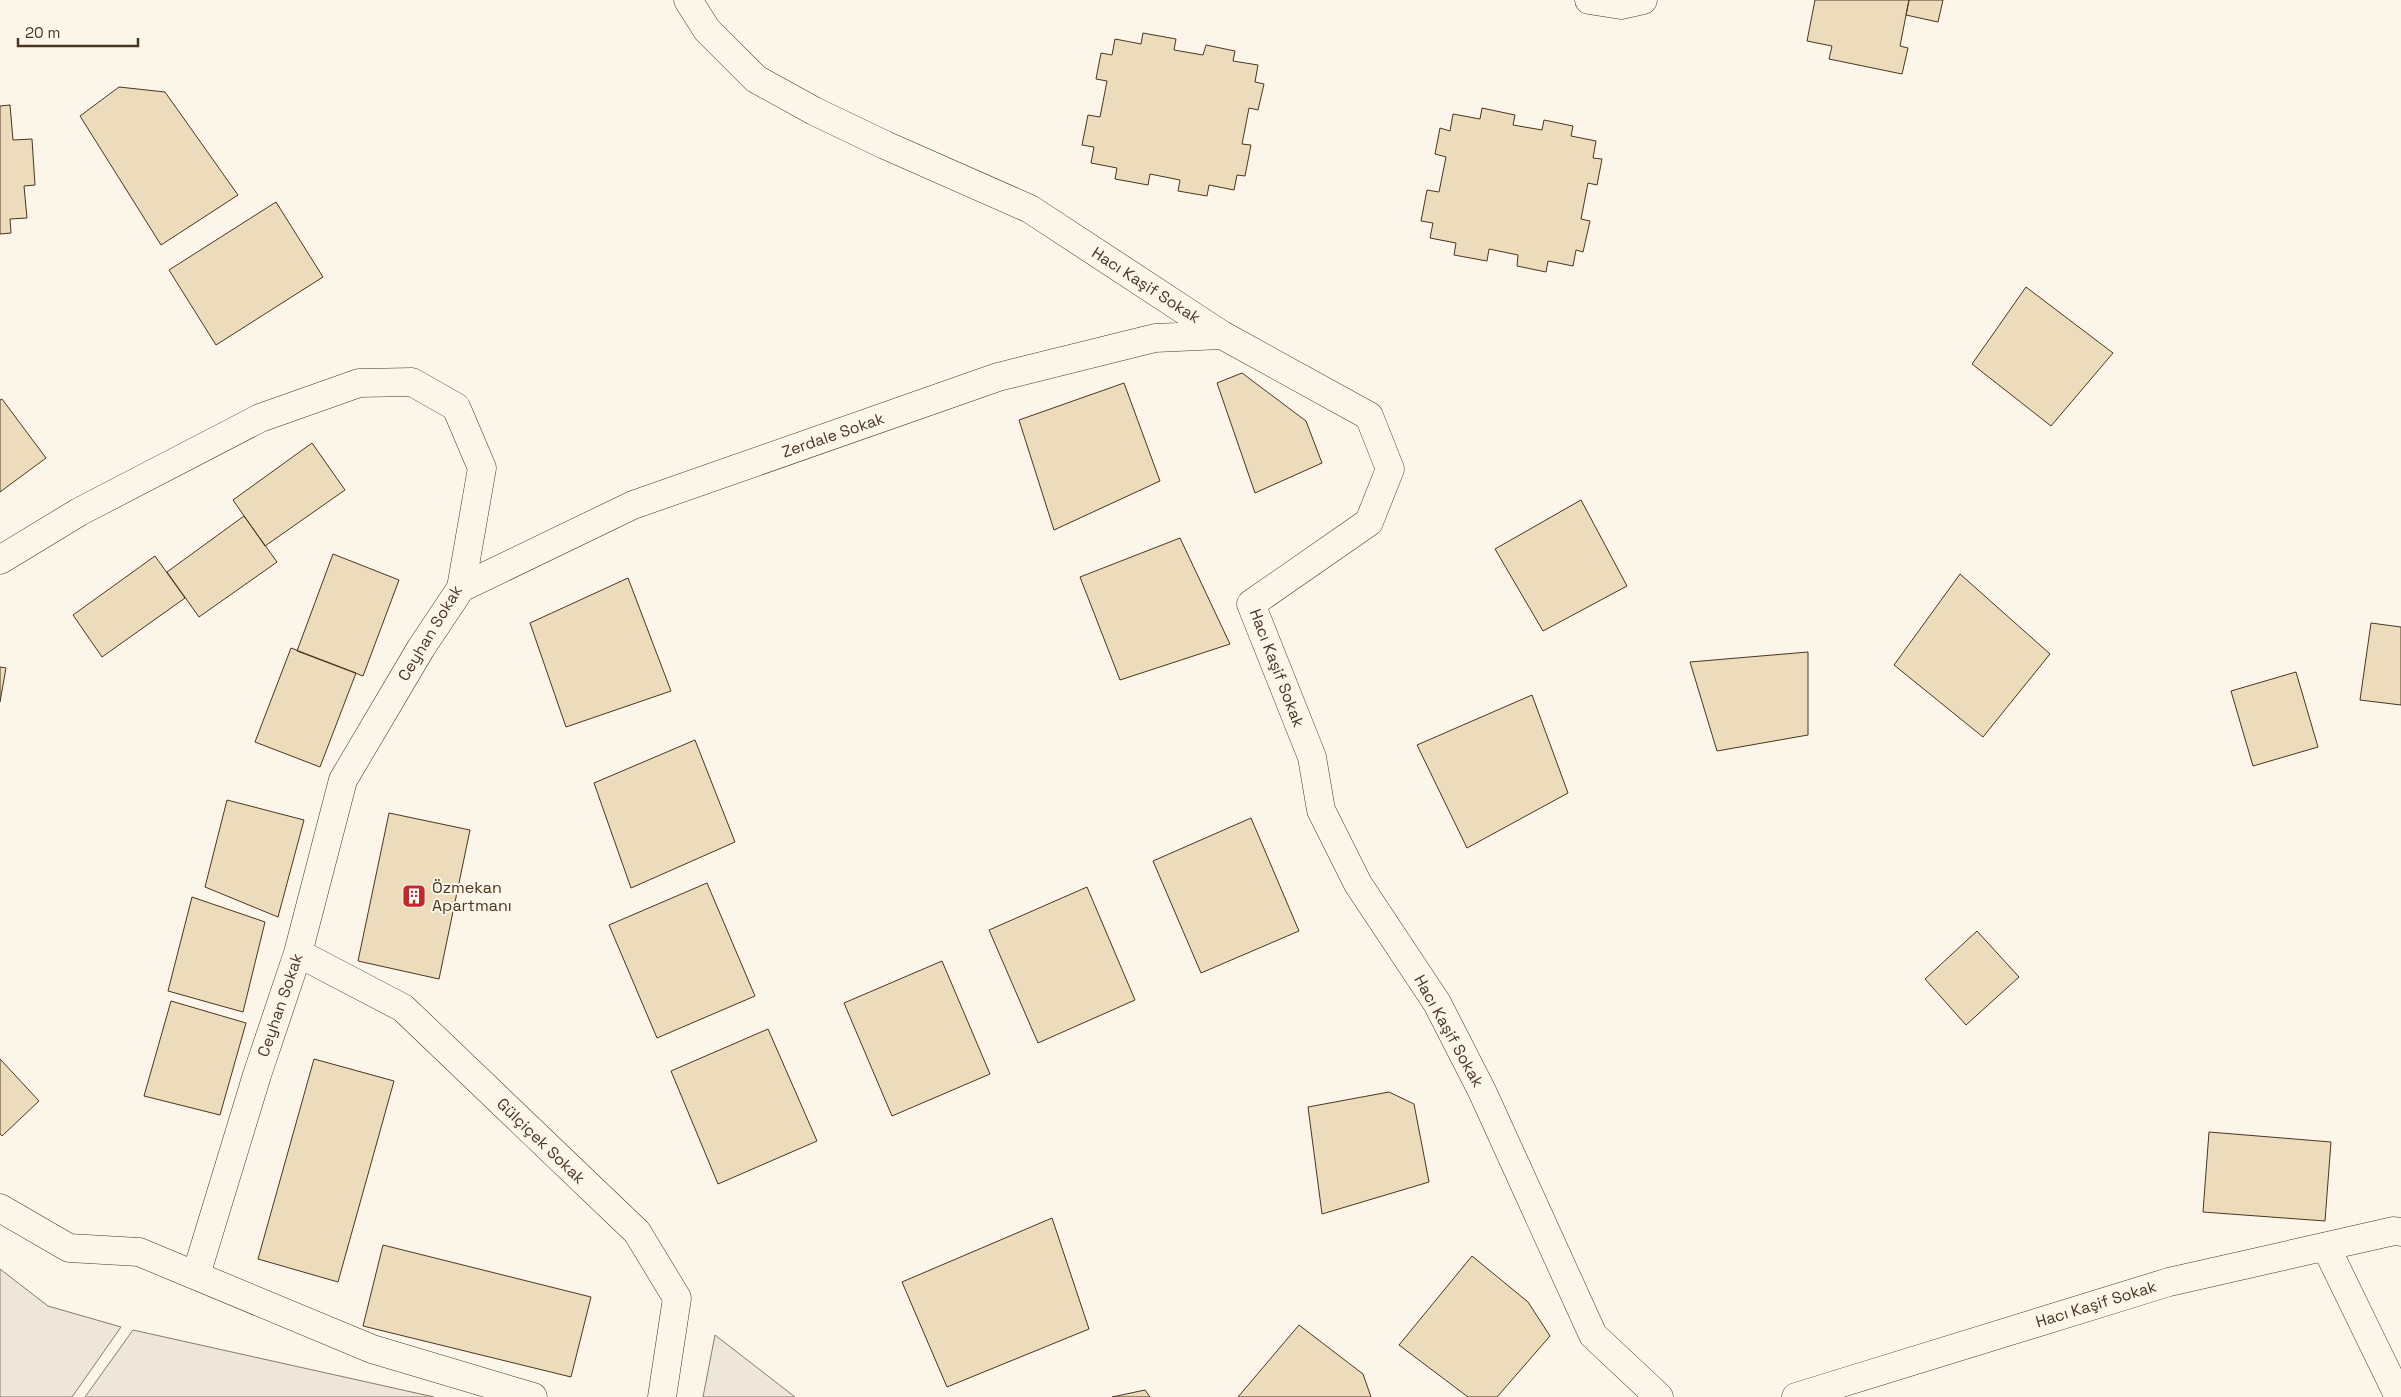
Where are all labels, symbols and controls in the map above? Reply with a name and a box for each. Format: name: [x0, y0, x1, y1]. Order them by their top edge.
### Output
scale bar: [18, 15, 138, 47]
text: 20 m: [25, 23, 60, 42]
street label: Hacı Kaşif Sokak: [1088, 242, 1205, 328]
street label: Zerdale Sokak: [779, 408, 887, 462]
street label: Ceyhan Sokak: [393, 581, 467, 685]
street label: Hacı Kaşif Sokak: [1245, 606, 1309, 731]
place label: Özmekan Apartmanı: [432, 877, 512, 916]
building icon: Özmekan Apartmanı: [401, 883, 427, 909]
street label: Ceyhan Sokak: [252, 950, 308, 1060]
street label: Hacı Kaşif Sokak: [1409, 971, 1489, 1091]
street label: Gülçiçek Sokak: [492, 1093, 590, 1189]
street label: Hacı Kaşif Sokak: [2033, 1276, 2159, 1332]

